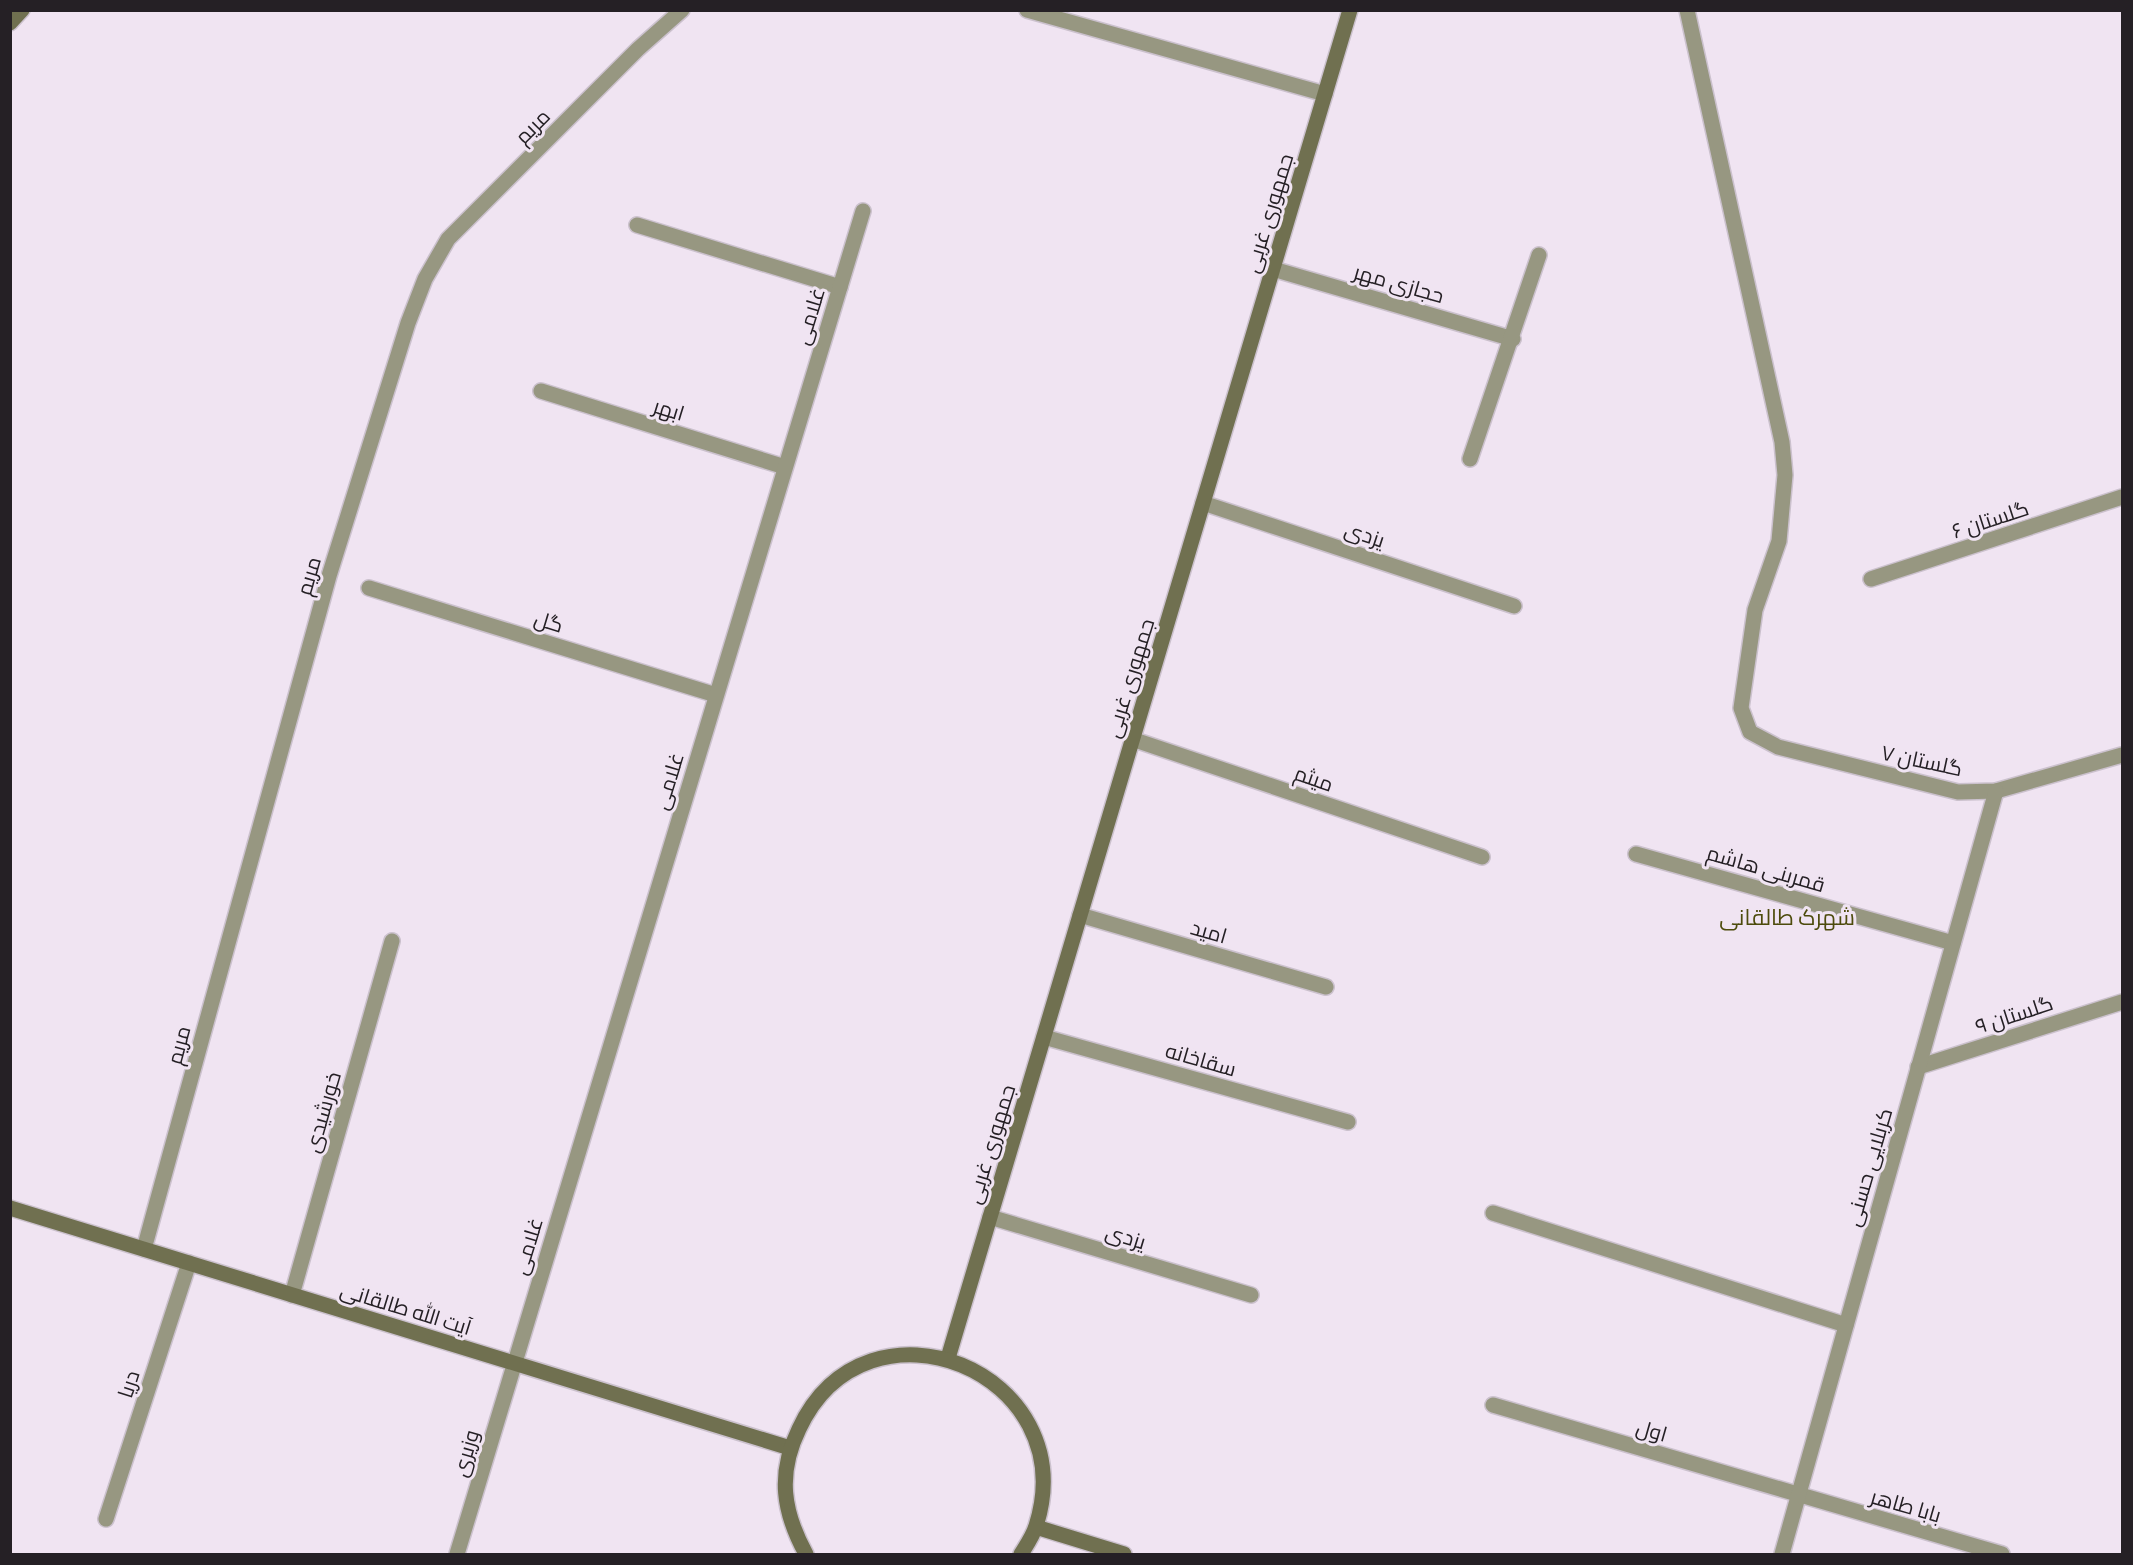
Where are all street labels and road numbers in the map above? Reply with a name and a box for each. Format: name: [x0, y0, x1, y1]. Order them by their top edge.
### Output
street label: مریم: [508, 102, 556, 150]
street label: جمهوری غربی: [1237, 150, 1299, 276]
street label: حجازی مهر: [1350, 256, 1447, 309]
street label: غلامی: [787, 284, 831, 348]
street label: ابهر: [649, 391, 688, 427]
street label: گلستان ۶: [1948, 493, 2032, 545]
street label: یزدی: [1341, 514, 1389, 554]
street label: مریم: [289, 553, 328, 599]
street label: گل: [531, 603, 567, 639]
street label: جمهوری غربی: [1098, 615, 1160, 741]
street label: گلستان ۷: [1879, 738, 1965, 782]
street label: غلامی: [646, 749, 690, 813]
street label: میثم: [1290, 758, 1337, 799]
street label: قمربنی هاشم: [1703, 838, 1828, 899]
street label: امید: [1188, 913, 1230, 949]
street label: گلستان ۹: [1972, 988, 2056, 1040]
street label: مریم: [159, 1022, 198, 1068]
street label: سقاخانه: [1162, 1036, 1240, 1082]
street label: خورشیدی: [297, 1068, 347, 1156]
street label: جمهوری غربی: [959, 1081, 1021, 1207]
street label: کربلایی حسنی: [1838, 1105, 1898, 1229]
street label: غلامی: [505, 1214, 549, 1278]
street label: یزدی: [1102, 1217, 1150, 1255]
street label: آیت الله طالقانی: [337, 1275, 475, 1341]
street label: دریا: [110, 1367, 146, 1401]
street label: اول: [1633, 1412, 1671, 1448]
street label: وزیری: [445, 1426, 485, 1480]
street label: بابا طاهر: [1866, 1481, 1945, 1528]

